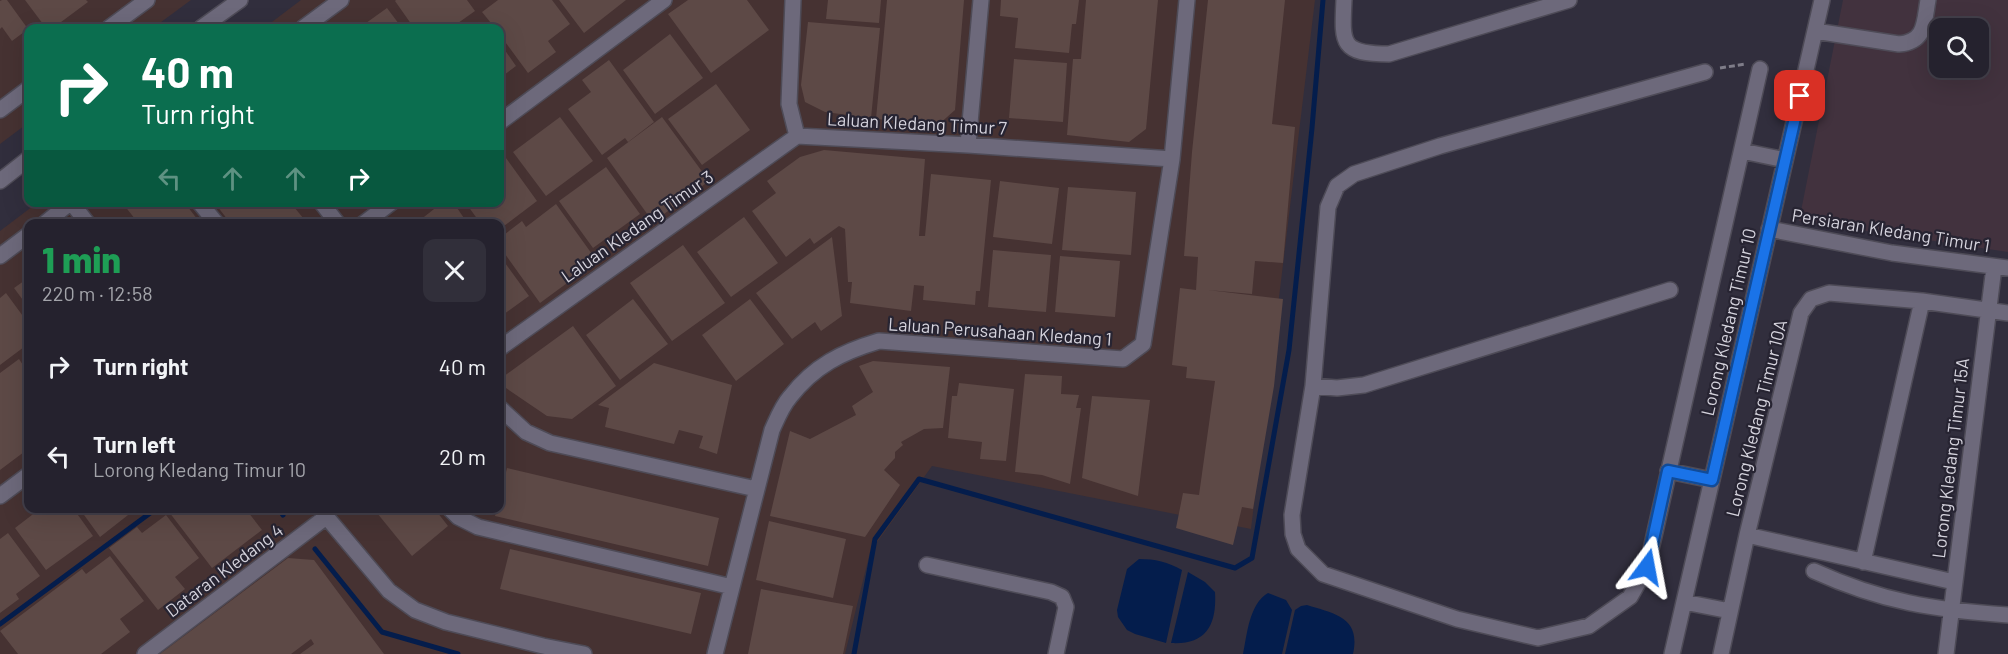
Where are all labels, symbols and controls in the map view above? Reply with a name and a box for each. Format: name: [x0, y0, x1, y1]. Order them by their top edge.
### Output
map controls: [1929, 18, 1989, 78]
button: search: [1929, 18, 1989, 78]
text: 40 m: [141, 46, 234, 96]
icon: right: [42, 48, 120, 126]
pin: [1774, 70, 1825, 121]
icon: arrive: [1783, 79, 1816, 112]
text: Turn right: [141, 97, 255, 129]
street label: Laluan Kledang Timur 7: [826, 107, 1008, 139]
icon: left: [153, 162, 186, 195]
icon: ahead: [216, 162, 249, 195]
icon: ahead: [279, 162, 312, 195]
icon: right: [342, 162, 375, 195]
street label: Laluan Kledang Timur 3: [557, 165, 717, 287]
street label: Persiaran Kledang Timur 1: [1790, 203, 1992, 257]
street label: Lorong Kledang Timur 10: [1696, 226, 1760, 418]
text: 1 min: [42, 237, 121, 280]
button: close: [423, 239, 486, 302]
text: 220 m · 12:58: [42, 281, 153, 305]
street label: Laluan Perusahaan Kledang 1: [887, 312, 1113, 350]
street label: Lorong Kledang Timur 10A: [1721, 317, 1791, 519]
icon: right: [42, 350, 75, 383]
text: Turn right: [93, 353, 188, 379]
text: 40 m: [439, 353, 486, 379]
street label: Lorong Kledang Timur 15A: [1927, 357, 1973, 559]
text: Turn left: [93, 431, 176, 457]
icon: left: [42, 440, 75, 473]
text: 20 m: [439, 443, 486, 469]
text: Lorong Kledang Timur 10: [93, 457, 306, 481]
street label: Dataran Kledang 4: [161, 519, 287, 621]
position arrow: [1615, 535, 1679, 599]

